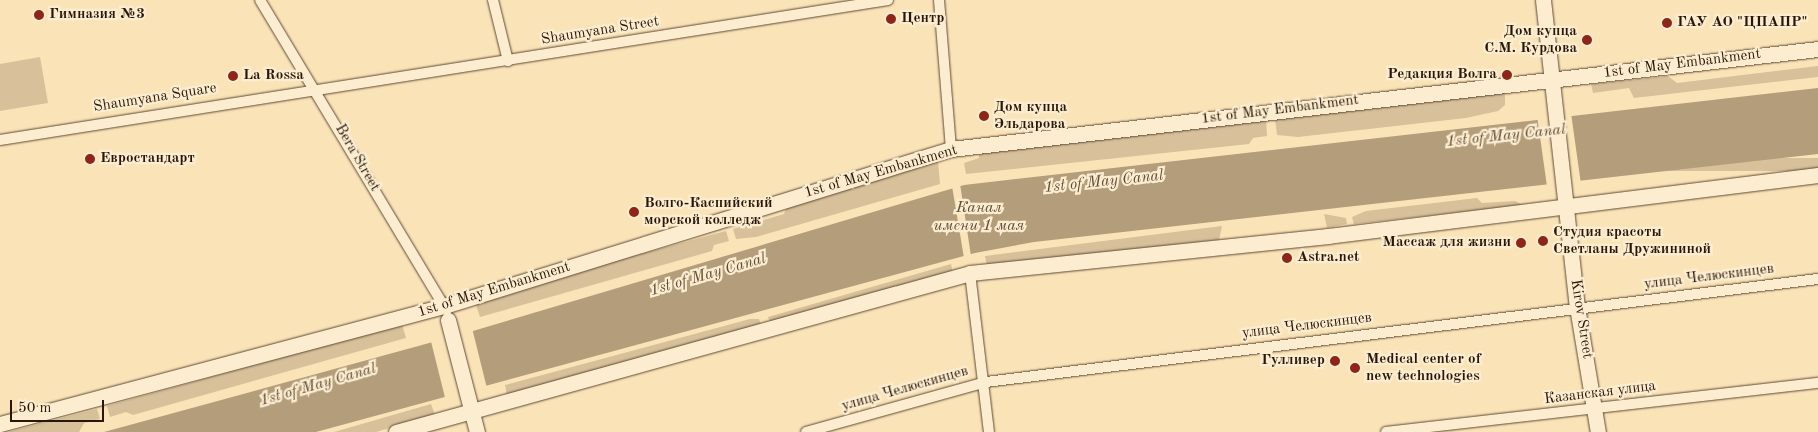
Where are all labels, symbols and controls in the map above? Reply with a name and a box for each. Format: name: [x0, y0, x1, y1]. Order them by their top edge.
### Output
place label: Гимназия №3: [49, 6, 145, 24]
marker: Гимназия №3: [33, 9, 45, 21]
place label: Центр: [901, 10, 944, 28]
street label: Shaumyana Street: [540, 13, 660, 49]
marker: Центр: [885, 13, 897, 25]
place label: ГАУ АО "ЦПАПР": [1677, 14, 1808, 32]
marker: ГАУ АО "ЦПАПР": [1661, 17, 1673, 29]
place label: Дом купца С.М. Курдова: [1484, 22, 1577, 57]
marker: Дом купца С.М. Курдова: [1581, 34, 1593, 46]
street label: 1st of May Embankment: [1602, 45, 1762, 83]
place label: Редакция Волга: [1387, 66, 1497, 84]
place label: La Rossa: [243, 67, 304, 85]
marker: Редакция Волга: [1501, 69, 1513, 81]
marker: La Rossa: [227, 70, 239, 82]
street label: Shaumyana Square: [92, 79, 218, 117]
street label: 1st of May Embankment: [1200, 91, 1360, 129]
place label: Дом купца Эльдарова: [994, 98, 1067, 133]
marker: Дом купца Эльдарова: [978, 110, 990, 122]
water label: 1st of May Canal: [1445, 120, 1567, 152]
street label: Bera Street: [331, 121, 383, 195]
street label: 1st of May Embankment: [802, 141, 960, 203]
place label: Евроcтандарт: [100, 150, 195, 168]
marker: Евроcтандарт: [84, 153, 96, 165]
water label: 1st of May Canal: [1043, 166, 1165, 198]
place label: Волго-Каспийский морской колледж: [644, 194, 773, 229]
water label: Канал имени 1 мая: [934, 198, 1024, 236]
marker: Волго-Каспийский морской колледж: [628, 206, 640, 218]
place label: Студия красоты Светланы Дружининой: [1553, 223, 1711, 258]
place label: Массаж для жизни: [1383, 234, 1511, 252]
marker: Студия красоты Светланы Дружининой: [1537, 235, 1549, 247]
marker: Массаж для жизни: [1515, 237, 1527, 249]
water label: 1st of May Canal: [648, 249, 768, 301]
place label: Astra.net: [1297, 249, 1359, 267]
marker: Astra.net: [1281, 252, 1293, 264]
street label: 1st of May Embankment: [416, 258, 572, 322]
street label: улица Челюскинцев: [1643, 260, 1775, 294]
street label: Kirov Street: [1566, 278, 1596, 360]
street label: улица Челюскинцев: [1241, 309, 1373, 343]
place label: Medical center of new technologies: [1366, 350, 1481, 385]
place label: Гулливер: [1261, 352, 1325, 370]
marker: Гулливер: [1329, 355, 1341, 367]
water label: 1st of May Canal: [258, 359, 378, 411]
marker: Medical center of new technologies: [1348, 361, 1362, 375]
street label: улица Челюскинцев: [840, 362, 970, 416]
street label: Казанская улица: [1543, 377, 1657, 409]
scale bar: [12, 390, 106, 422]
text: 50 m: [18, 401, 52, 416]

